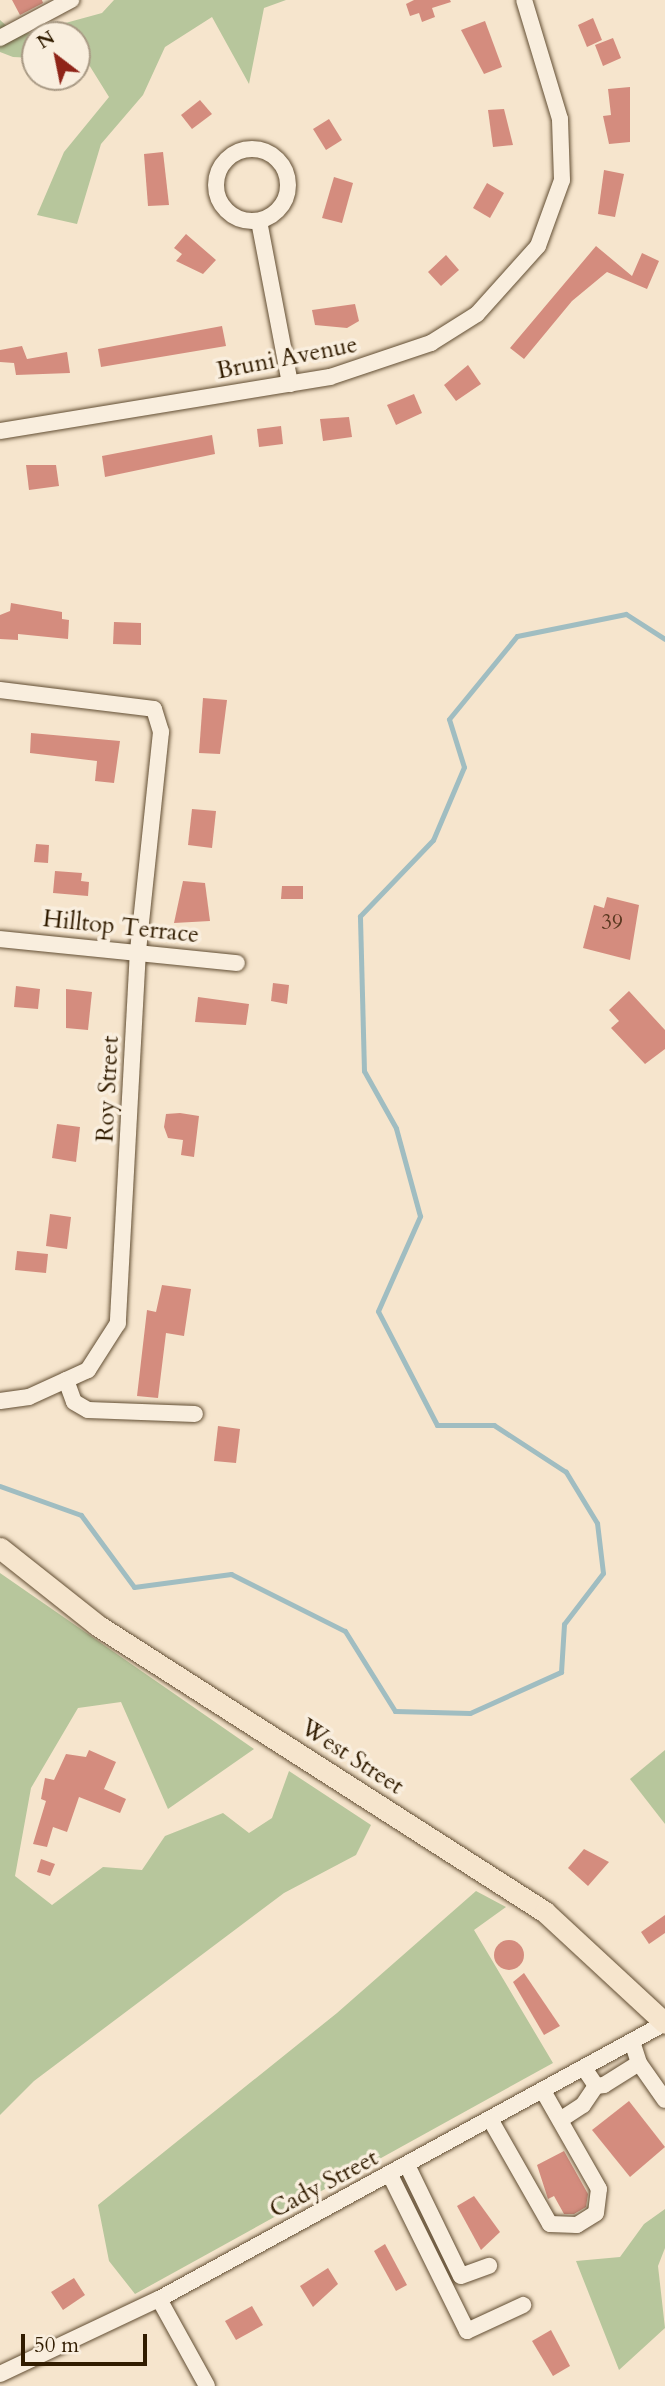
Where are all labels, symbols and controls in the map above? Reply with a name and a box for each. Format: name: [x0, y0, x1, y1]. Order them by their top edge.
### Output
north arrow: [21, 21, 91, 91]
text: N: [32, 24, 60, 55]
street label: Bruni Avenue: [214, 330, 360, 386]
street label: Hilltop Terrace: [41, 904, 201, 950]
house number: 39: [601, 910, 623, 936]
street label: Roy Street: [91, 1035, 125, 1143]
street label: West Street: [295, 1713, 409, 1801]
street label: Cady Street: [265, 2144, 383, 2224]
scale bar: [24, 2320, 150, 2364]
text: 50 m: [34, 2331, 79, 2360]

